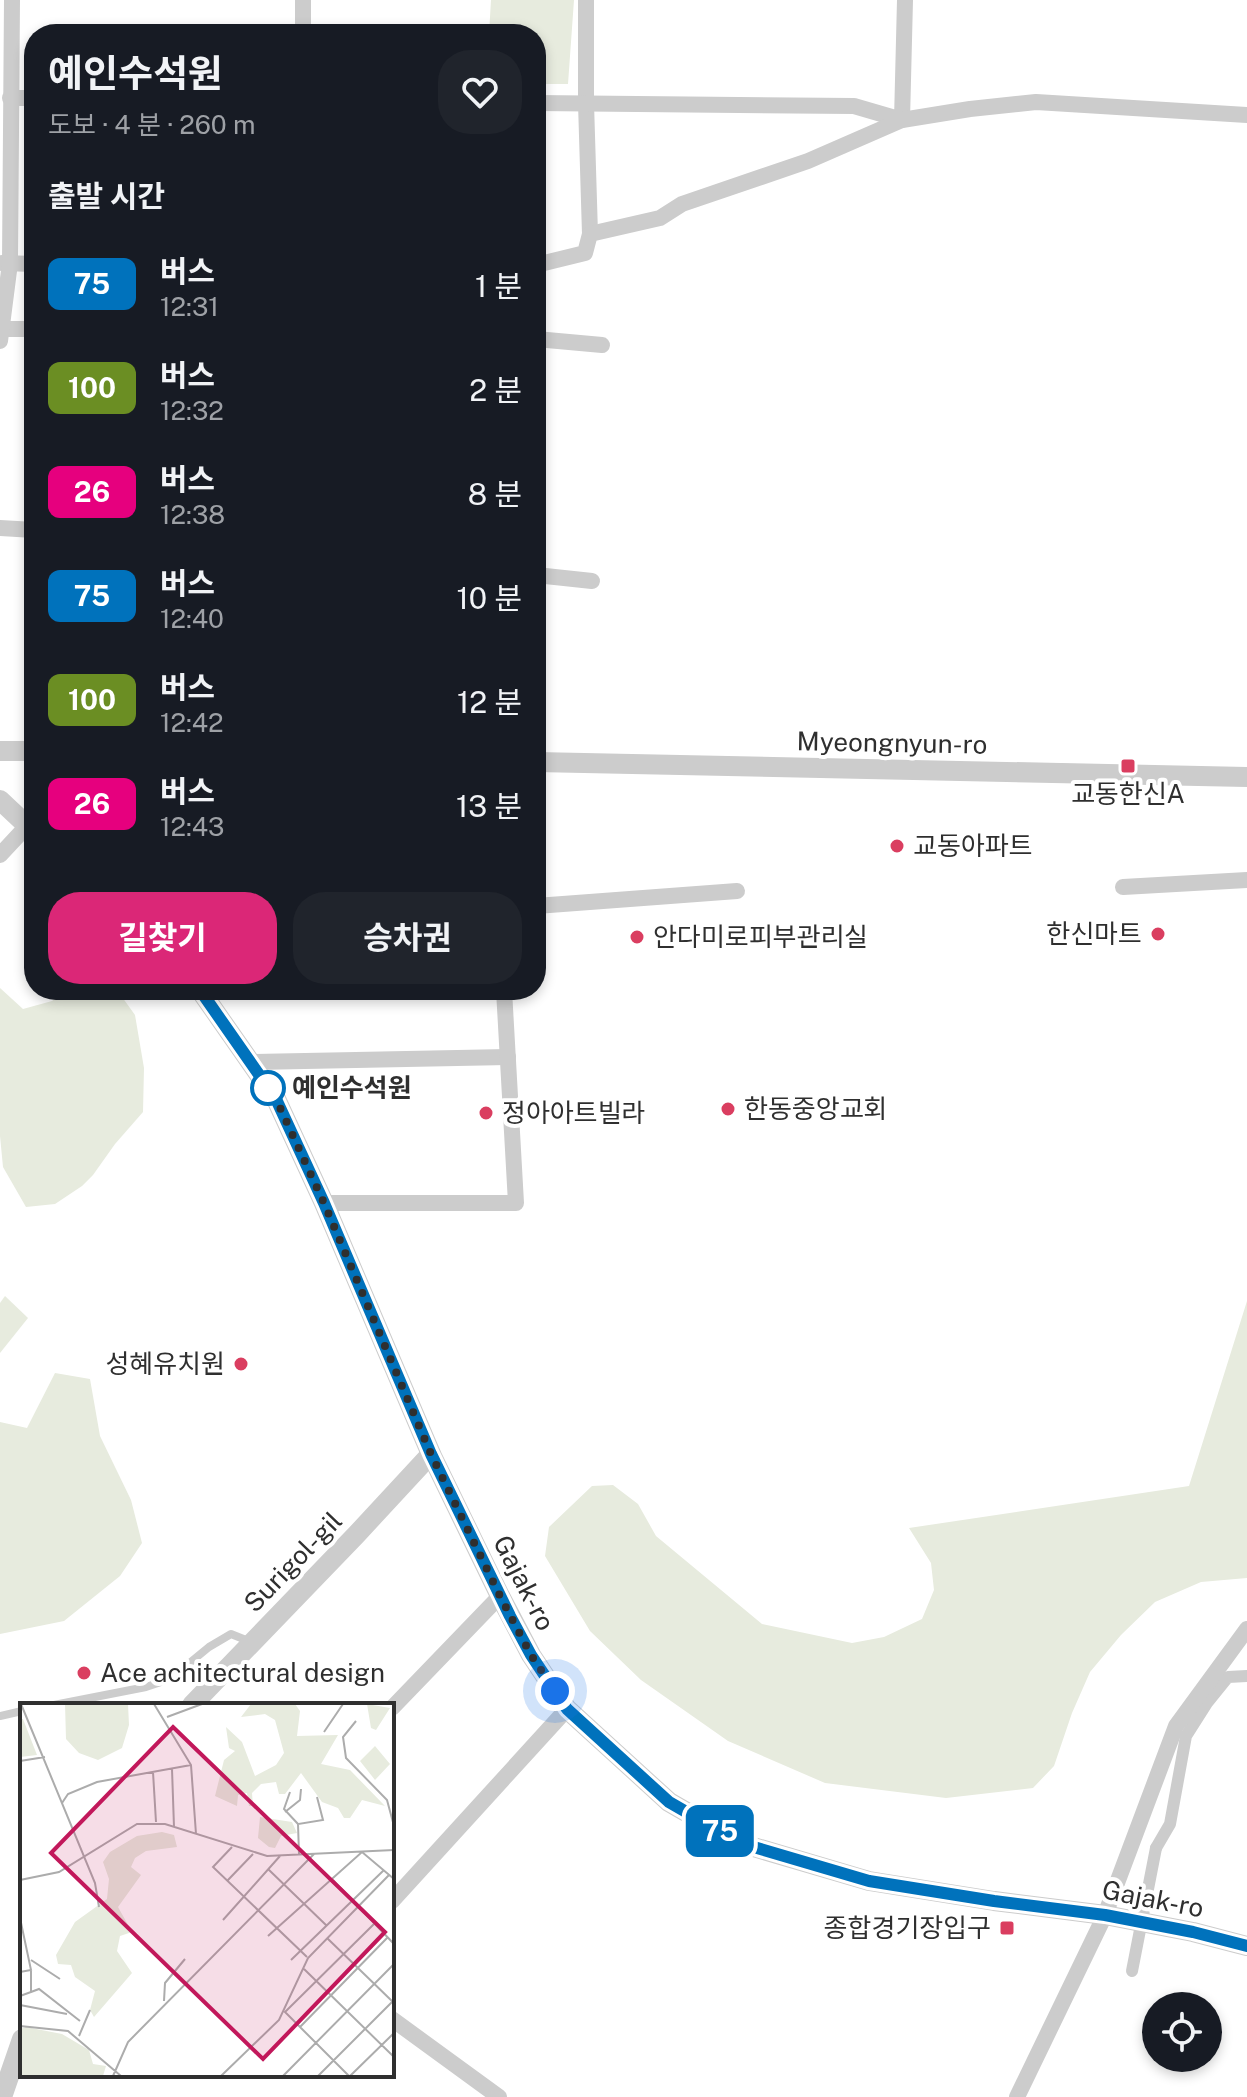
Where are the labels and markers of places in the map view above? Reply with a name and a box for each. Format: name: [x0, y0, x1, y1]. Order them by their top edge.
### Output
marker: 교동한신A: [1119, 757, 1137, 775]
place label: 교동한신A: [1071, 778, 1185, 809]
place label: 교동아파트: [913, 830, 1033, 861]
marker: 교동아파트: [888, 837, 906, 855]
place label: 한신마트: [1046, 918, 1142, 949]
place label: 안다미로피부관리실: [653, 921, 868, 952]
marker: 한신마트: [1149, 925, 1167, 943]
marker: 안다미로피부관리실: [628, 928, 646, 946]
marker: 예인수석원: [251, 1071, 285, 1105]
place label: 예인수석원: [292, 1072, 412, 1103]
place label: 한동중앙교회: [744, 1093, 888, 1124]
place label: 정아아트빌라: [502, 1097, 646, 1128]
marker: 한동중앙교회: [719, 1100, 737, 1118]
marker: 정아아트빌라: [477, 1104, 495, 1122]
place label: 성혜유치원: [105, 1348, 225, 1379]
marker: 성혜유치원: [232, 1355, 250, 1373]
place label: Ace achitectural design: [100, 1657, 385, 1688]
marker: Ace achitectural design: [75, 1664, 93, 1682]
place label: 종합경기장입구: [824, 1912, 991, 1943]
marker: 종합경기장입구: [998, 1919, 1016, 1937]

